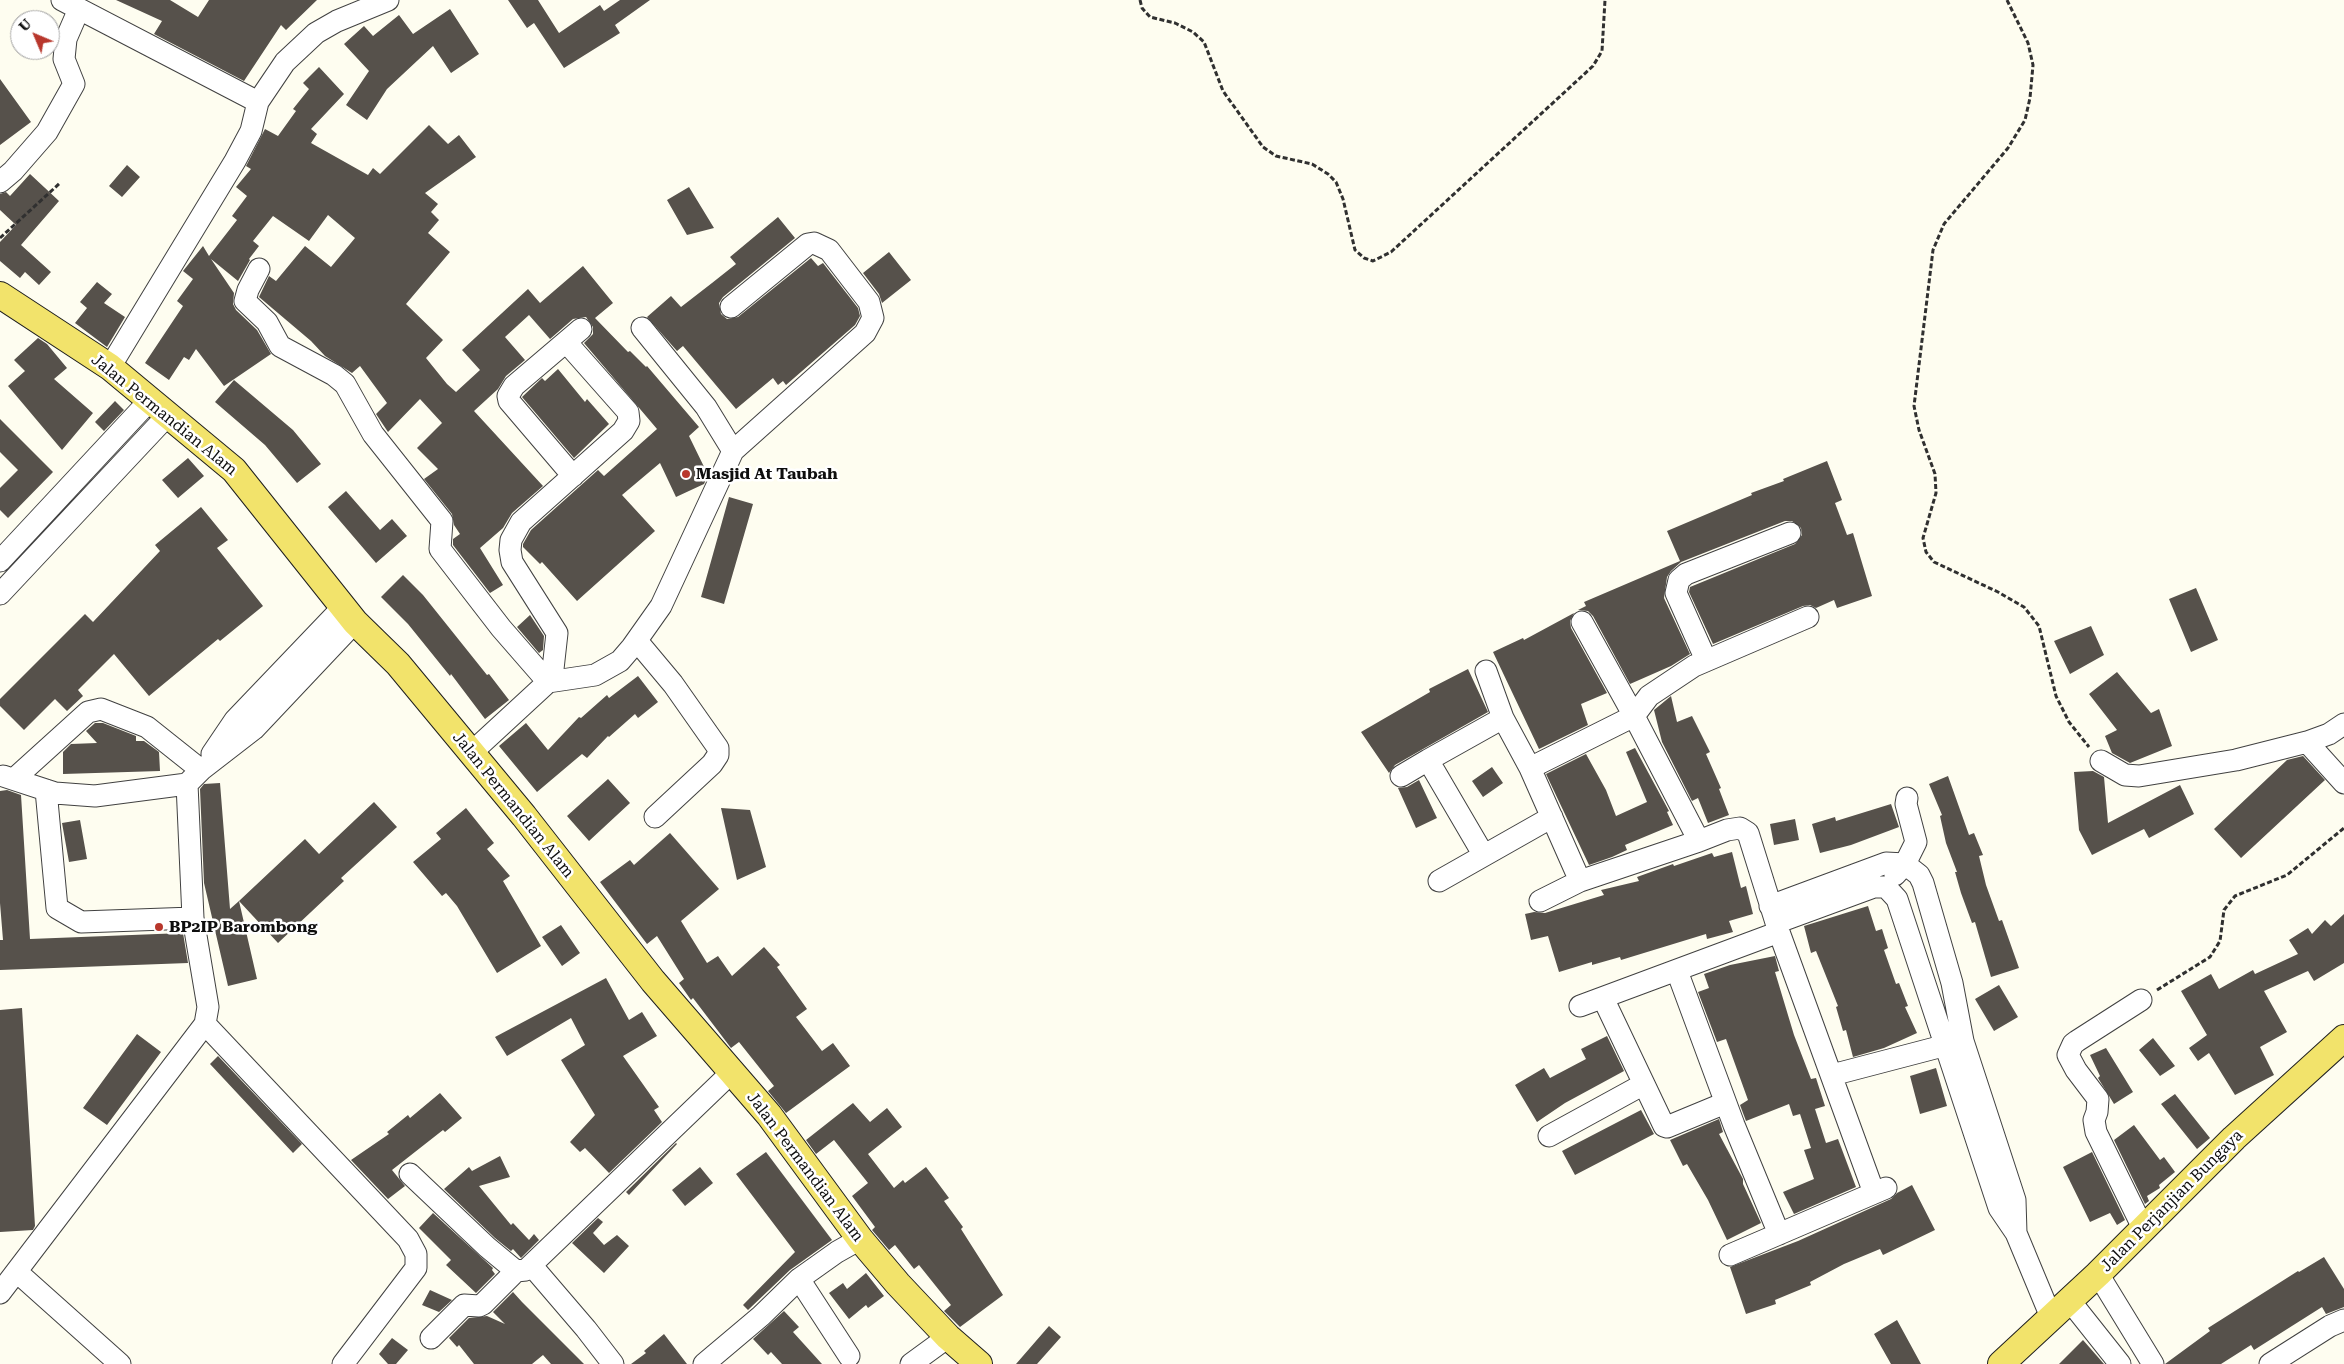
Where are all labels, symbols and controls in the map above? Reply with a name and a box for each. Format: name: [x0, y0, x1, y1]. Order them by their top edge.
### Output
north arrow: [10, 10, 60, 60]
text: U: [16, 16, 35, 35]
street label: Jalan Permandian Alam: [87, 350, 241, 480]
place label: Masjid At Taubah: [696, 464, 838, 484]
marker: Masjid At Taubah: [680, 468, 692, 480]
street label: Jalan Permandian Alam: [448, 728, 578, 882]
place label: BP2IP Barombong: [169, 917, 317, 937]
marker: BP2IP Barombong: [153, 921, 165, 933]
street label: Jalan Permandian Alam: [743, 1088, 867, 1246]
street label: Jalan Perjanjian Bungaya: [2097, 1126, 2247, 1276]

